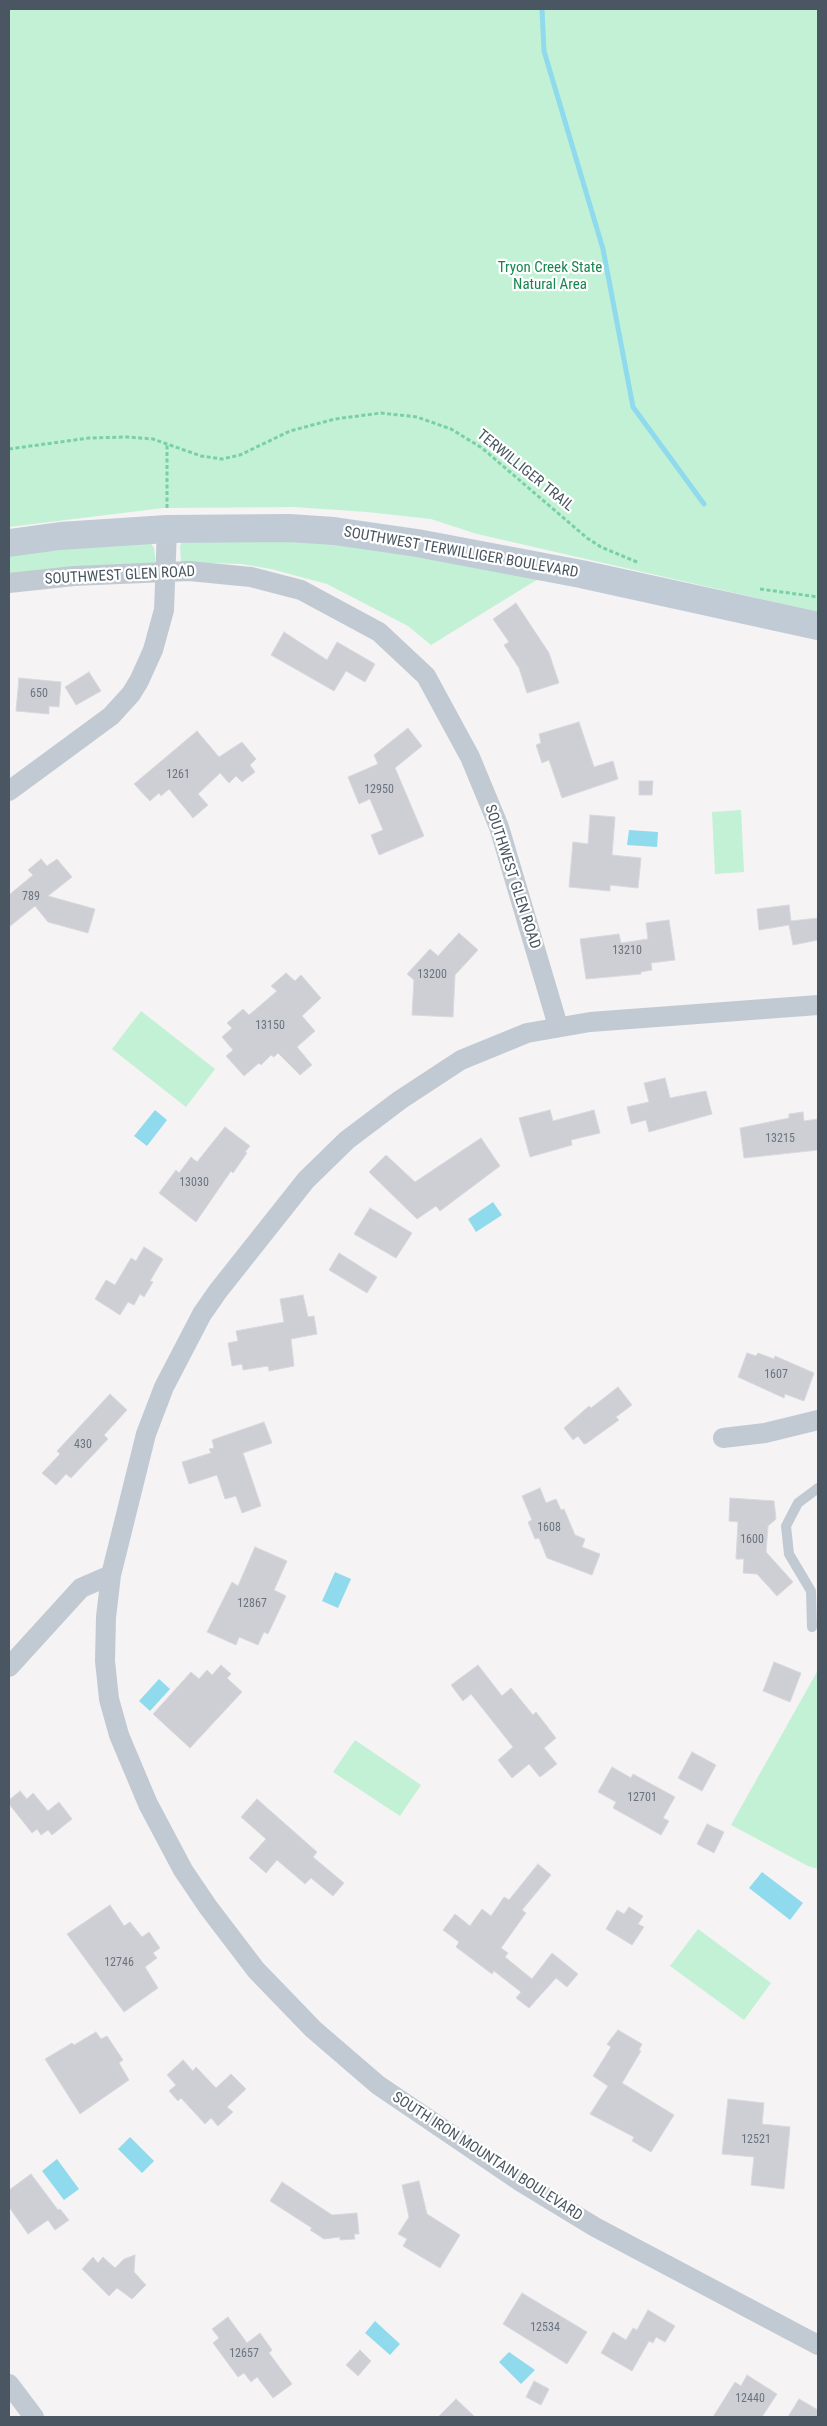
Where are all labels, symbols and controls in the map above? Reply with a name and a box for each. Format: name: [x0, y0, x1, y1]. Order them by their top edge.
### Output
park label: Tryon Creek State Natural Area: [498, 259, 602, 294]
street label: TERWILLIGER TRAIL: [473, 426, 577, 516]
street label: SOUTHWEST TERWILLIGER BOULEVARD: [342, 524, 580, 582]
street label: SOUTHWEST GLEN ROAD: [44, 563, 196, 589]
house number: 650: [30, 687, 48, 701]
house number: 1261: [166, 768, 190, 782]
house number: 12950: [364, 783, 394, 797]
street label: SOUTHWEST GLEN ROAD: [480, 803, 544, 951]
house number: 789: [22, 890, 40, 904]
house number: 13210: [612, 944, 642, 958]
house number: 13200: [417, 968, 447, 982]
house number: 13150: [255, 1019, 285, 1033]
house number: 13215: [765, 1132, 795, 1146]
house number: 13030: [179, 1176, 209, 1190]
house number: 1607: [764, 1368, 788, 1382]
house number: 430: [74, 1438, 92, 1452]
house number: 1608: [537, 1521, 561, 1535]
house number: 1600: [740, 1533, 764, 1547]
house number: 12867: [237, 1597, 267, 1611]
house number: 12701: [627, 1791, 657, 1805]
house number: 12746: [104, 1956, 134, 1970]
street label: SOUTH IRON MOUNTAIN BOULEVARD: [389, 2089, 585, 2225]
house number: 12521: [741, 2133, 771, 2147]
house number: 12534: [530, 2321, 560, 2335]
house number: 12657: [229, 2347, 259, 2361]
house number: 12440: [735, 2392, 765, 2406]

